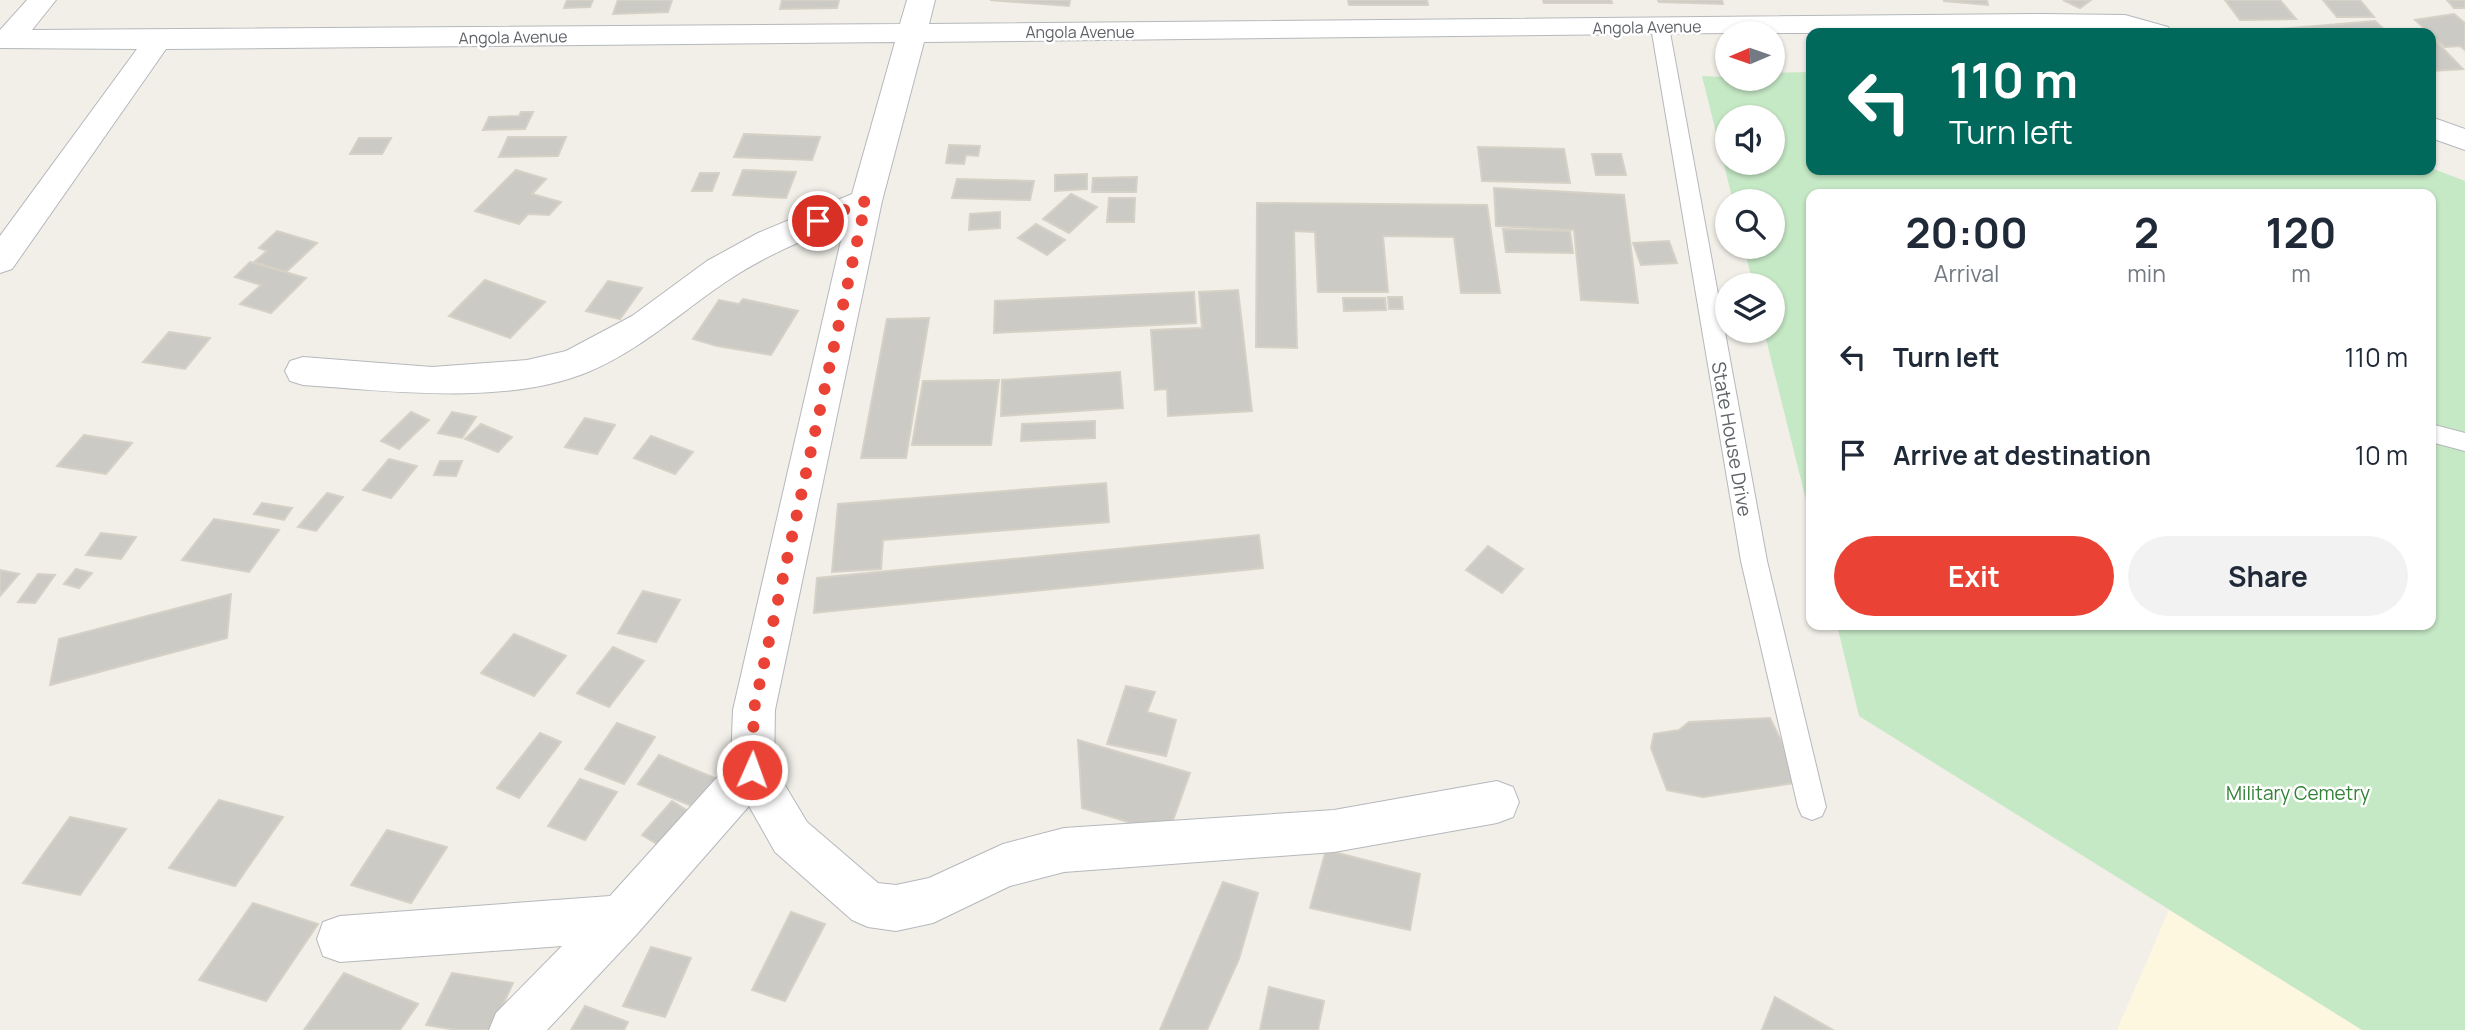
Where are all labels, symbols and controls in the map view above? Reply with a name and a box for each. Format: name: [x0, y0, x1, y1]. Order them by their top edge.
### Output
street label: Angola Avenue: [1592, 15, 1702, 39]
street label: Angola Avenue: [1025, 21, 1135, 43]
north arrow: [1715, 21, 1785, 91]
map controls: [1715, 21, 1785, 343]
street label: Angola Avenue: [458, 25, 568, 49]
text: 110 m: [1949, 46, 2078, 113]
icon: left: [1834, 56, 1925, 147]
button: sound: [1715, 105, 1785, 175]
text: Turn left: [1949, 110, 2073, 154]
button: search: [1715, 189, 1785, 259]
pin: [788, 191, 848, 251]
icon: arrive: [799, 202, 837, 240]
text: 20:00: [1906, 203, 2028, 261]
text: 2: [2134, 203, 2159, 261]
text: 120: [2265, 203, 2336, 261]
text: Arrival: [1934, 257, 2000, 289]
text: min: [2127, 257, 2166, 289]
text: m: [2291, 257, 2311, 289]
button: layers: [1715, 273, 1785, 343]
icon: left: [1834, 338, 1872, 376]
text: Turn left: [1893, 339, 2000, 375]
text: 110 m: [2345, 339, 2408, 375]
street label: State House Drive: [1706, 360, 1758, 518]
icon: arrive: [1834, 436, 1872, 474]
text: Arrive at destination: [1893, 437, 2151, 473]
text: 10 m: [2355, 437, 2408, 473]
button: Exit: [1834, 536, 2114, 616]
button: Share: [2128, 536, 2408, 616]
position arrow: [715, 733, 789, 807]
park label: Military Cemetry: [2226, 780, 2370, 806]

